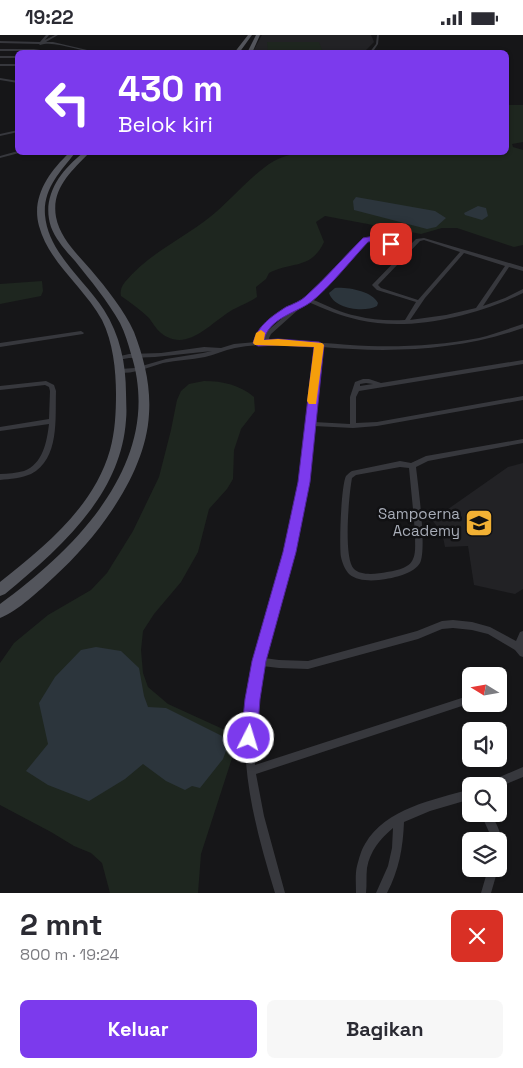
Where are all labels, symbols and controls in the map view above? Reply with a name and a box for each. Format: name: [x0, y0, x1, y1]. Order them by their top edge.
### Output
text: 19:22: [25, 5, 74, 30]
text: 430 m: [118, 67, 223, 111]
icon: left: [35, 70, 100, 135]
text: Belok kiri: [118, 110, 213, 138]
pin: [370, 223, 412, 265]
icon: arrive: [377, 230, 405, 258]
place label: Sampoerna Academy: [378, 504, 460, 540]
school or university icon: Sampoerna Academy: [464, 508, 494, 538]
north arrow: [462, 667, 508, 713]
map controls: [462, 667, 507, 877]
position arrow: [222, 711, 274, 763]
button: sound: [462, 722, 507, 767]
button: search: [462, 777, 507, 822]
button: layers: [462, 832, 507, 877]
text: 2 mnt: [20, 905, 103, 944]
button: close: [451, 910, 503, 962]
text: 800 m · 19:24: [20, 944, 119, 965]
button: Keluar: [20, 1000, 257, 1058]
button: Bagikan: [267, 1000, 503, 1058]

